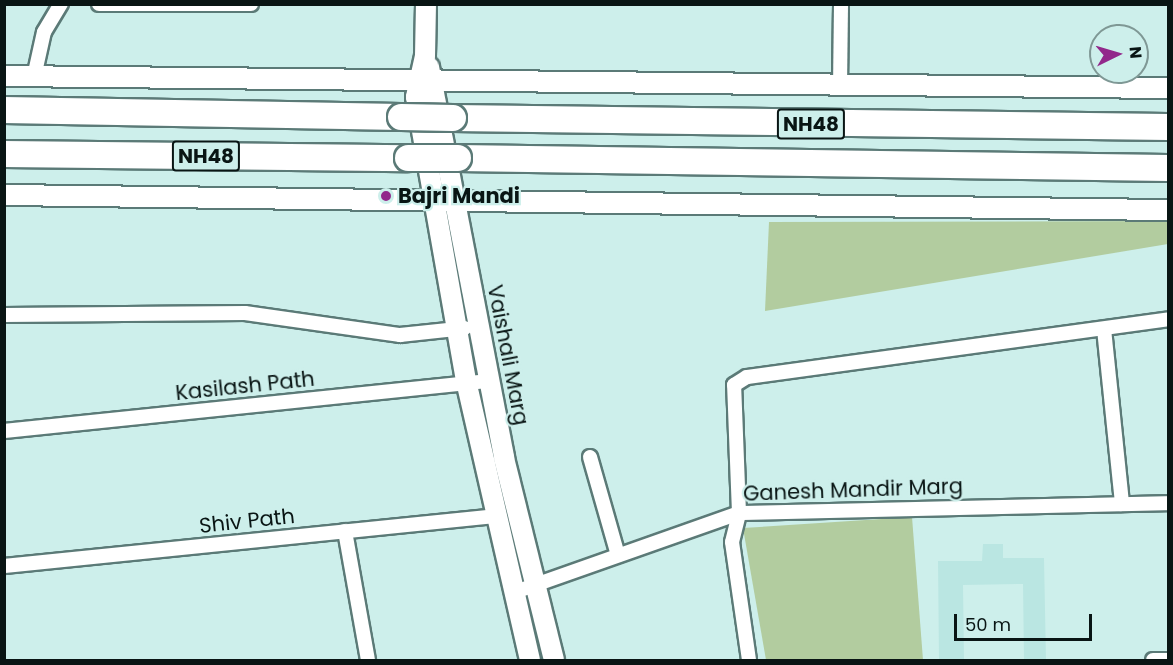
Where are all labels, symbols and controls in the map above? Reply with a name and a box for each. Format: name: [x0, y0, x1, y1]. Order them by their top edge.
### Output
north arrow: [1089, 24, 1149, 84]
text: N: [1123, 46, 1147, 60]
road number: NH48: [776, 107, 846, 141]
road number: NH48: [172, 139, 240, 173]
place label: Bajri Mandi: [398, 183, 520, 209]
marker: Bajri Mandi: [379, 189, 393, 203]
street label: Vaishali Marg: [482, 283, 534, 427]
street label: Kasilash Path: [174, 366, 316, 406]
street label: Ganesh Mandir Marg: [743, 474, 963, 506]
street label: Shiv Path: [198, 503, 296, 539]
scale bar: [957, 602, 1095, 640]
text: 50 m: [965, 612, 1011, 637]

